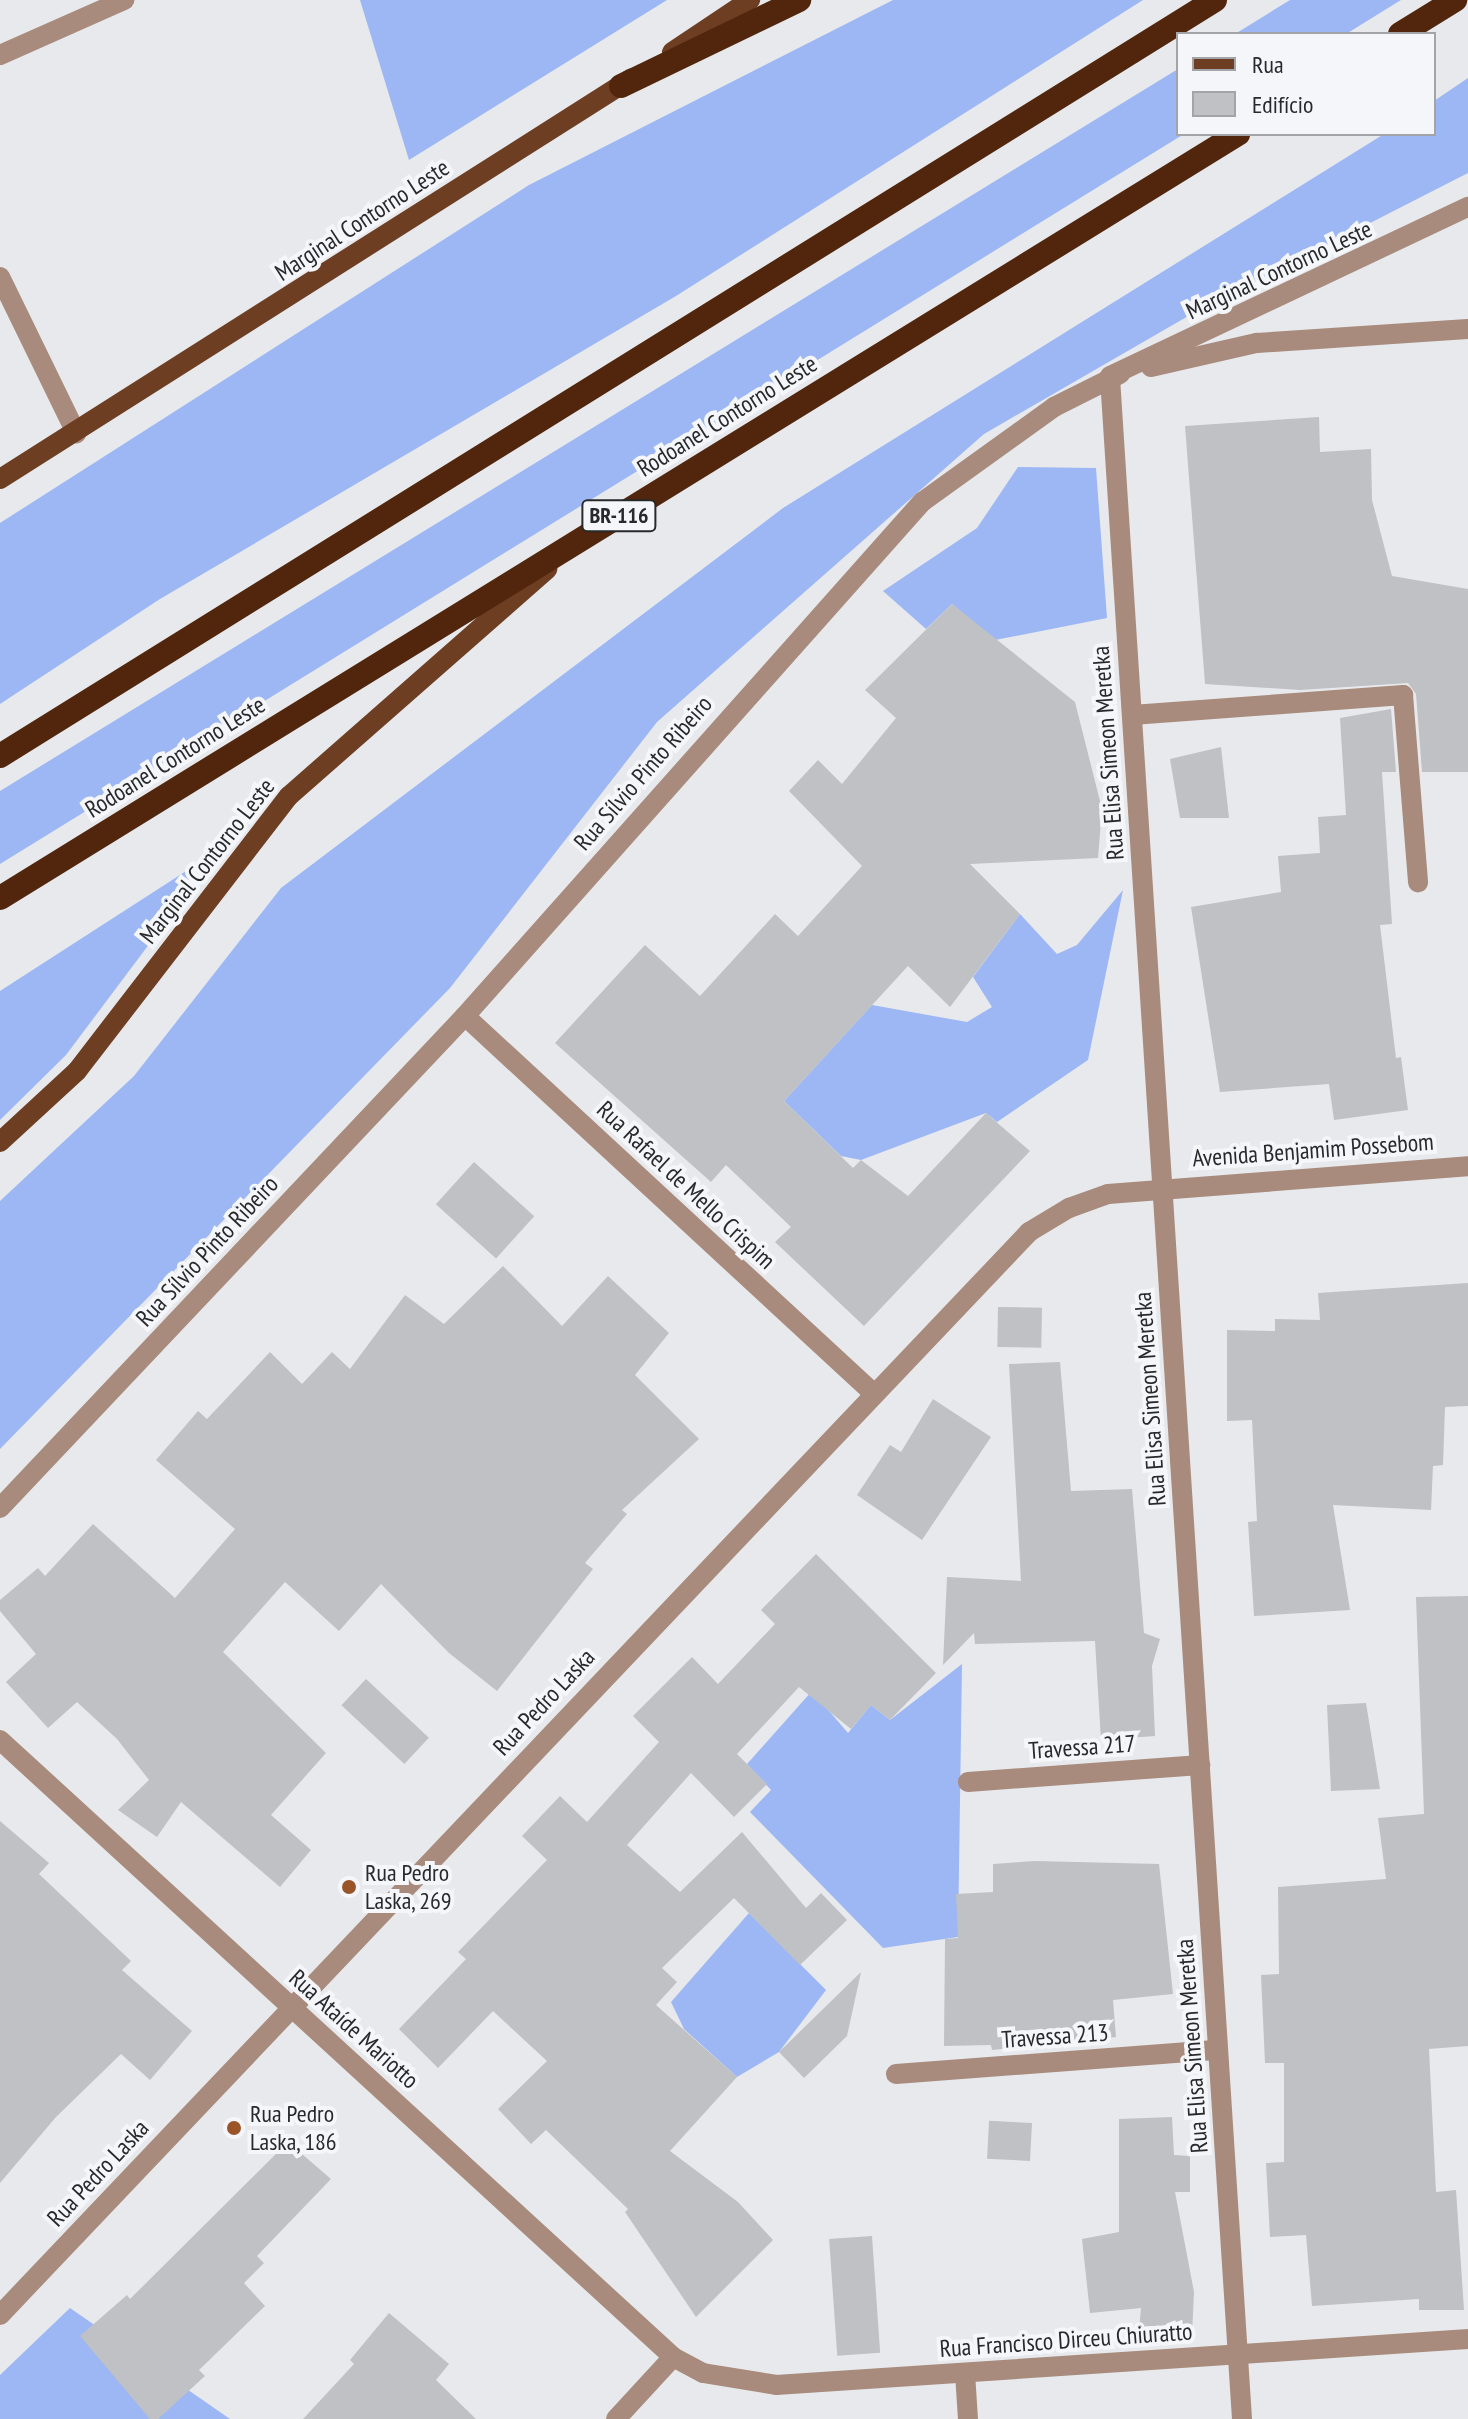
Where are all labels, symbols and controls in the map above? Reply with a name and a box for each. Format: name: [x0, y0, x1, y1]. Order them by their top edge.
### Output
legend: [1176, 32, 1436, 136]
text: Rua: [1252, 49, 1284, 80]
text: Edifício: [1252, 89, 1313, 120]
street label: Marginal Contorno Leste: [270, 153, 454, 287]
street label: Marginal Contorno Leste: [1182, 214, 1376, 326]
street label: Rodoanel Contorno Leste: [632, 349, 822, 483]
road number: BR-116: [581, 498, 657, 534]
street label: Rua Elisa Simeon Meretka: [1086, 645, 1130, 861]
street label: Rodoanel Contorno Leste: [80, 690, 270, 824]
street label: Rua Sílvio Pinto Ribeiro: [568, 690, 718, 856]
street label: Marginal Contorno Leste: [134, 773, 280, 949]
street label: Rua Rafael de Mello Crispim: [591, 1095, 781, 1275]
street label: Avenida Benjamim Possebom: [1191, 1127, 1435, 1173]
street label: Rua Sílvio Pinto Ribeiro: [130, 1170, 284, 1332]
street label: Rua Elisa Simeon Meretka: [1128, 1291, 1172, 1507]
street label: Rua Pedro Laska: [487, 1643, 601, 1761]
street label: Travessa 217: [1027, 1729, 1137, 1765]
place label: Rua Pedro Laska, 269: [365, 1859, 453, 1915]
marker: Rua Pedro Laska, 269: [340, 1878, 358, 1896]
street label: Rua Elisa Simeon Meretka: [1170, 1938, 1214, 2154]
street label: Rua Ataíde Mariotto: [283, 1963, 425, 2095]
street label: Travessa 213: [1000, 2018, 1110, 2054]
place label: Rua Pedro Laska, 186: [250, 2100, 338, 2156]
street label: Rua Pedro Laska: [41, 2114, 155, 2232]
marker: Rua Pedro Laska, 186: [225, 2119, 243, 2137]
street label: Rua Francisco Dirceu Chiuratto: [939, 2317, 1193, 2363]

